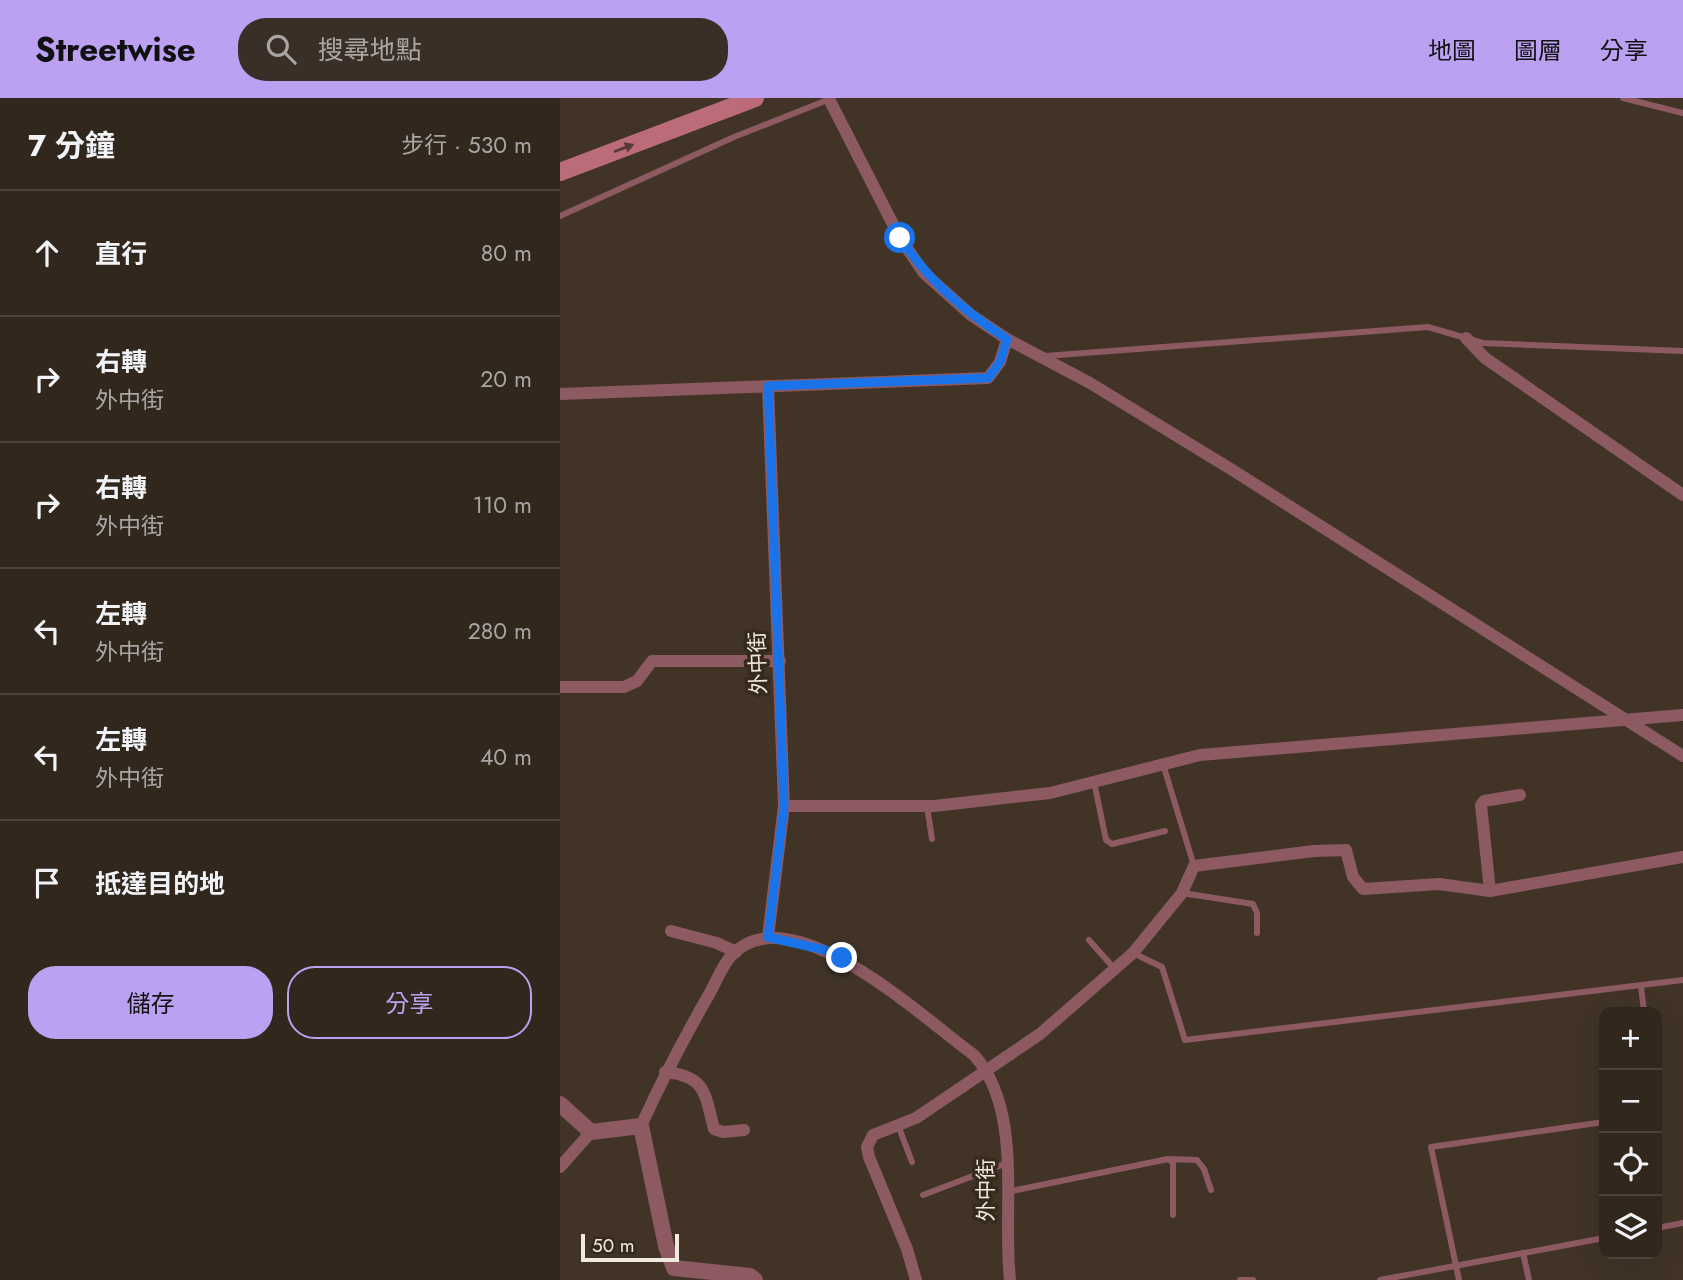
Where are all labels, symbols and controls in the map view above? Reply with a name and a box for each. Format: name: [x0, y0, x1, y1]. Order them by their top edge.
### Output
search box: [238, 18, 728, 81]
text: Streetwise: [35, 26, 196, 73]
icon: search: [262, 30, 300, 68]
text: 搜尋地點: [318, 31, 422, 69]
text: 地圖: [1428, 33, 1476, 68]
text: 圖層: [1514, 33, 1562, 68]
text: 分享: [1600, 33, 1648, 68]
text: 7 分鐘: [28, 124, 115, 167]
text: 步行 · 530 m: [401, 128, 532, 162]
one-way arrow: [613, 142, 634, 153]
route start: [884, 222, 915, 253]
icon: ahead: [28, 234, 66, 272]
text: 直行: [95, 235, 147, 273]
text: 80 m: [481, 236, 532, 270]
text: 右轉: [95, 343, 147, 381]
icon: right: [28, 360, 66, 398]
text: 20 m: [480, 362, 532, 396]
text: 外中街: [95, 383, 164, 417]
text: 右轉: [95, 469, 147, 507]
icon: right: [28, 486, 66, 524]
text: 110 m: [473, 488, 532, 522]
text: 外中街: [95, 509, 164, 543]
text: 左轉: [95, 595, 147, 633]
icon: left: [28, 612, 66, 650]
text: 280 m: [468, 614, 532, 648]
street label: 外中街: [742, 631, 774, 695]
text: 外中街: [95, 635, 164, 669]
text: 左轉: [95, 721, 147, 759]
icon: left: [28, 738, 66, 776]
text: 40 m: [480, 740, 532, 774]
text: 外中街: [95, 761, 164, 795]
icon: arrive: [28, 864, 66, 902]
text: 抵達目的地: [95, 865, 225, 903]
route end: [826, 942, 857, 973]
button: 儲存: [28, 966, 273, 1039]
button: 分享: [287, 966, 532, 1039]
map controls: [1599, 1007, 1662, 1259]
button: +: [1599, 1007, 1662, 1070]
button: −: [1599, 1070, 1662, 1133]
button: locate: [1599, 1133, 1662, 1196]
street label: 外中街: [971, 1159, 1001, 1222]
button: layers: [1599, 1196, 1662, 1259]
scale bar: [581, 1231, 679, 1263]
text: 50 m: [592, 1232, 635, 1259]

